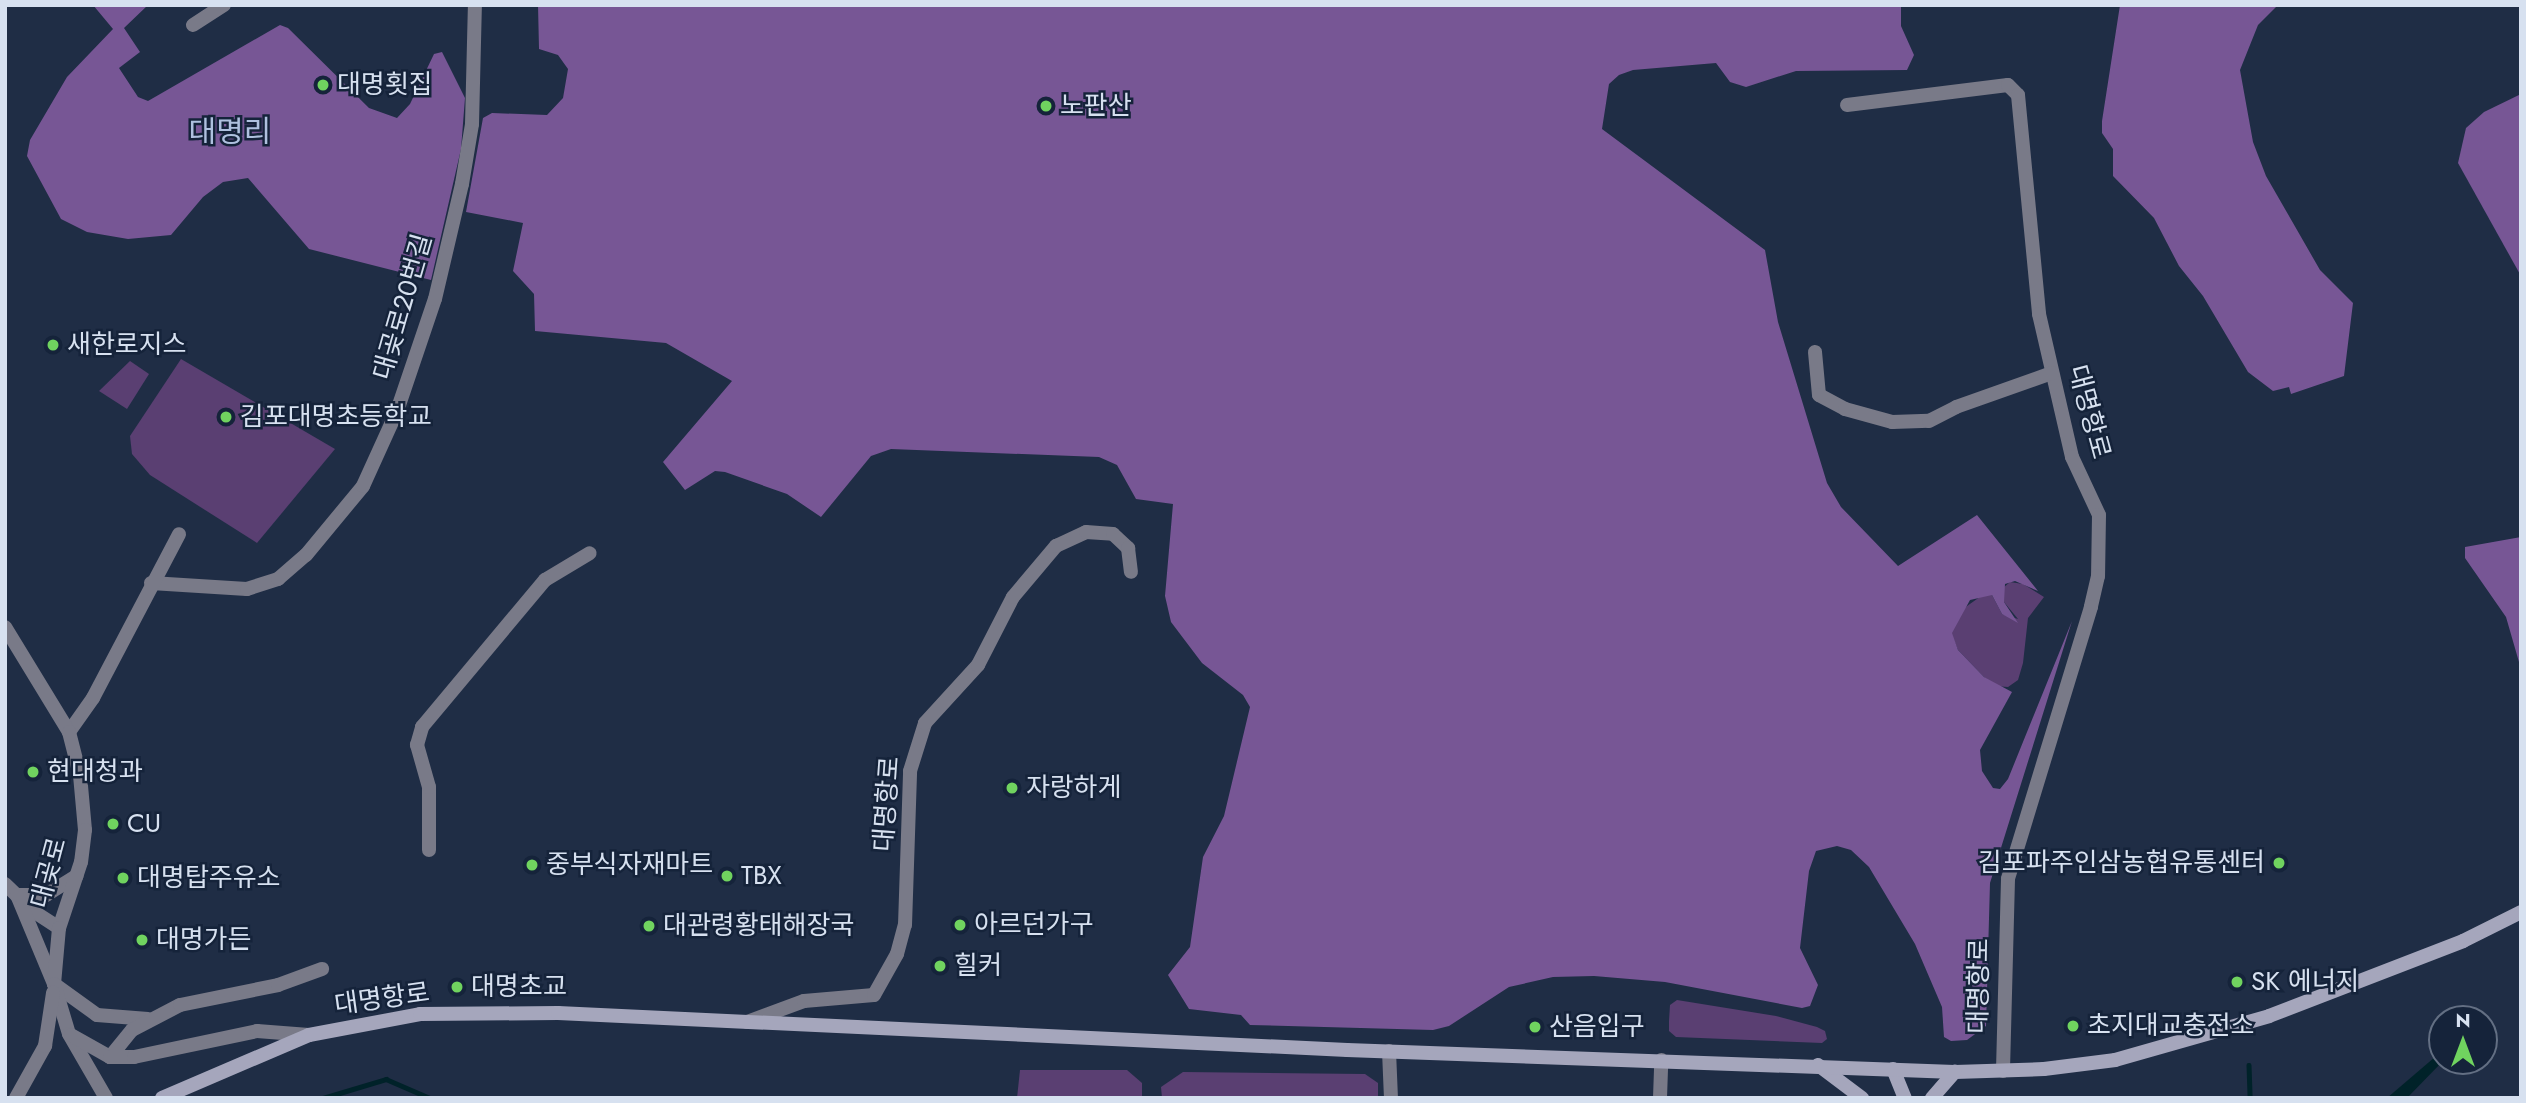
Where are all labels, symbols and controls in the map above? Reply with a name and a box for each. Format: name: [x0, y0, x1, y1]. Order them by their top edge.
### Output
place label: 대명횟집: [337, 69, 433, 101]
marker: 대명횟집: [315, 77, 331, 93]
place label: 노판산: [1060, 90, 1132, 122]
marker: 노판산: [1038, 98, 1054, 114]
district label: 대명리: [189, 114, 271, 150]
street label: 대곶로20번길: [367, 231, 439, 383]
place label: 새한로지스: [67, 329, 187, 361]
marker: 새한로지스: [45, 337, 61, 353]
street label: 대명항로: [2062, 362, 2116, 462]
place label: 김포대명초등학교: [240, 401, 431, 433]
marker: 김포대명초등학교: [218, 409, 234, 425]
street label: 대명항로: [868, 755, 906, 853]
place label: 현대청과: [47, 756, 143, 788]
marker: 현대청과: [25, 764, 41, 780]
place label: 자랑하게: [1026, 772, 1122, 804]
marker: 자랑하게: [1004, 780, 1020, 796]
place label: CU: [127, 808, 161, 840]
marker: CU: [105, 816, 121, 832]
street label: 대곶로: [25, 834, 73, 912]
place label: 김포파주인삼농협유통센터: [1978, 847, 2265, 879]
place label: 중부식자재마트: [546, 849, 713, 881]
marker: 김포파주인삼농협유통센터: [2271, 855, 2287, 871]
marker: 중부식자재마트: [524, 857, 540, 873]
place label: TBX: [741, 860, 782, 892]
place label: 대명탑주유소: [137, 862, 281, 894]
marker: TBX: [719, 868, 735, 884]
marker: 대명탑주유소: [115, 870, 131, 886]
place label: 아르던가구: [974, 909, 1094, 941]
place label: 대관령황태해장국: [663, 910, 854, 942]
marker: 아르던가구: [952, 917, 968, 933]
marker: 대관령황태해장국: [641, 918, 657, 934]
place label: 대명가든: [156, 924, 252, 956]
marker: 대명가든: [134, 932, 150, 948]
street label: 대명항로: [1963, 938, 1995, 1034]
place label: 힐커: [954, 950, 1002, 982]
marker: 힐커: [932, 958, 948, 974]
place label: SK 에너지: [2251, 966, 2359, 998]
place label: 대명초교: [471, 971, 567, 1003]
marker: SK 에너지: [2229, 974, 2245, 990]
street label: 대명항로: [332, 977, 432, 1021]
marker: 대명초교: [449, 979, 465, 995]
north arrow: [2428, 1005, 2498, 1075]
text: N: [2455, 1007, 2471, 1034]
place label: 초지대교충전소: [2087, 1010, 2254, 1042]
place label: 산음입구: [1549, 1011, 1645, 1043]
marker: 초지대교충전소: [2065, 1018, 2081, 1034]
marker: 산음입구: [1527, 1019, 1543, 1035]

